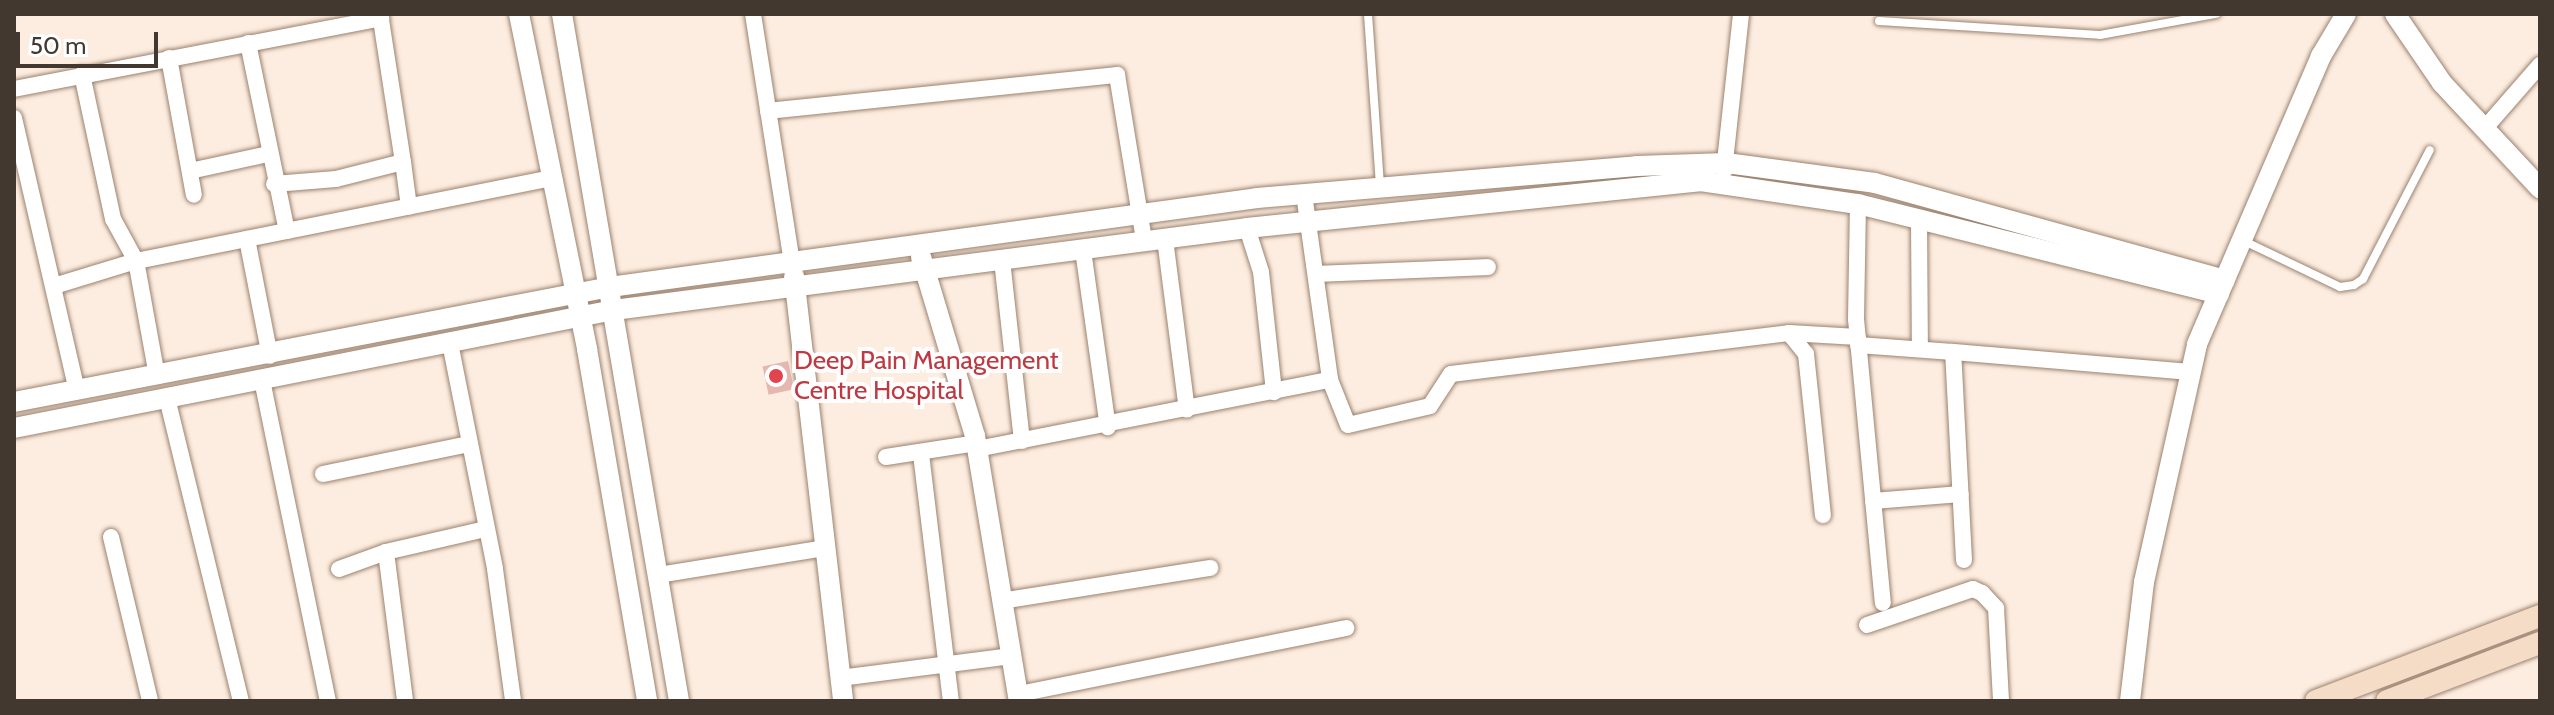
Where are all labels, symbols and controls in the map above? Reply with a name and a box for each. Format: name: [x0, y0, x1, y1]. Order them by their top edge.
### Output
scale bar: [20, 16, 162, 66]
text: 50 m: [30, 31, 86, 60]
place label: Deep Pain Management Centre Hospital: [794, 345, 1058, 406]
marker: Deep Pain Management Centre Hospital: [765, 365, 787, 387]

